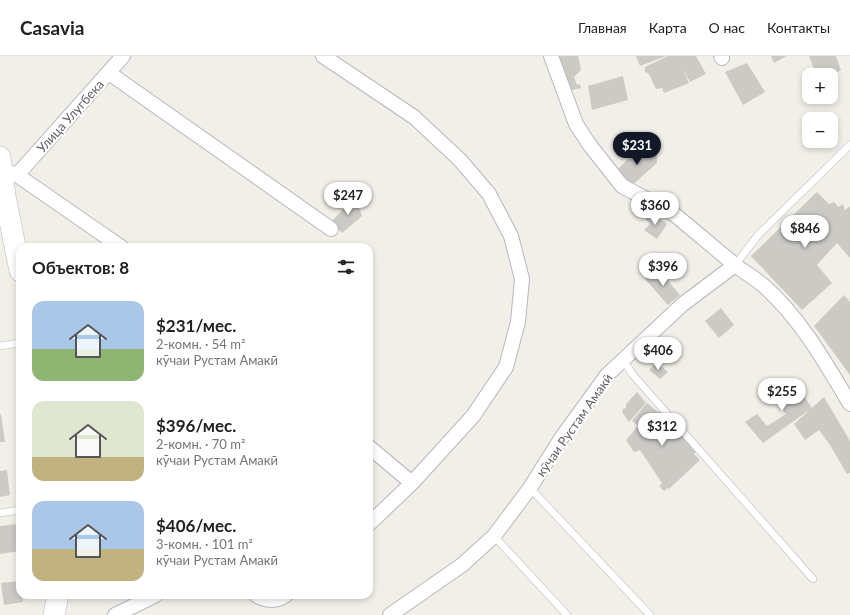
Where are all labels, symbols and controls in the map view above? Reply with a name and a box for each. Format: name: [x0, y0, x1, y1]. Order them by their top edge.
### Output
text: Casavia: [20, 16, 84, 39]
text: Главная: [578, 19, 627, 36]
text: Карта: [649, 19, 687, 36]
text: О нас: [709, 19, 745, 36]
text: Контакты: [767, 19, 830, 36]
map controls: [802, 68, 838, 148]
button: +: [802, 68, 838, 104]
street label: Улица Улугбека: [33, 76, 107, 156]
button: −: [802, 112, 838, 148]
pin: $231: [613, 132, 661, 166]
text: $231: [622, 137, 652, 153]
pin: $247: [324, 182, 372, 216]
text: $247: [333, 187, 363, 203]
pin: $360: [631, 192, 679, 226]
text: $360: [640, 197, 670, 213]
pin: $846: [781, 215, 829, 249]
text: $846: [790, 220, 820, 236]
pin: $396: [639, 253, 687, 287]
icon: filters: [335, 256, 357, 278]
text: Объектов: 8: [32, 257, 129, 278]
text: $396: [648, 258, 678, 274]
text: $231/мес.: [156, 315, 236, 336]
icon: home: [64, 317, 112, 365]
text: 2-комн. · 54 m²: [156, 336, 245, 352]
pin: $406: [634, 337, 682, 371]
text: $406: [643, 342, 673, 358]
text: кӯчаи Рустам Амакӣ: [156, 352, 278, 368]
street label: кӯчаи Рустам Амакӣ: [532, 370, 616, 480]
pin: $255: [758, 378, 806, 412]
text: $255: [767, 383, 797, 399]
pin: $312: [638, 413, 686, 447]
text: $396/мес.: [156, 415, 236, 436]
icon: home: [64, 417, 112, 465]
text: $312: [647, 418, 677, 434]
text: 2-комн. · 70 m²: [156, 436, 245, 452]
text: кӯчаи Рустам Амакӣ: [156, 452, 278, 468]
text: $406/мес.: [156, 515, 236, 536]
icon: home: [64, 517, 112, 565]
text: 3-комн. · 101 m²: [156, 536, 253, 552]
text: кӯчаи Рустам Амакӣ: [156, 552, 278, 568]

